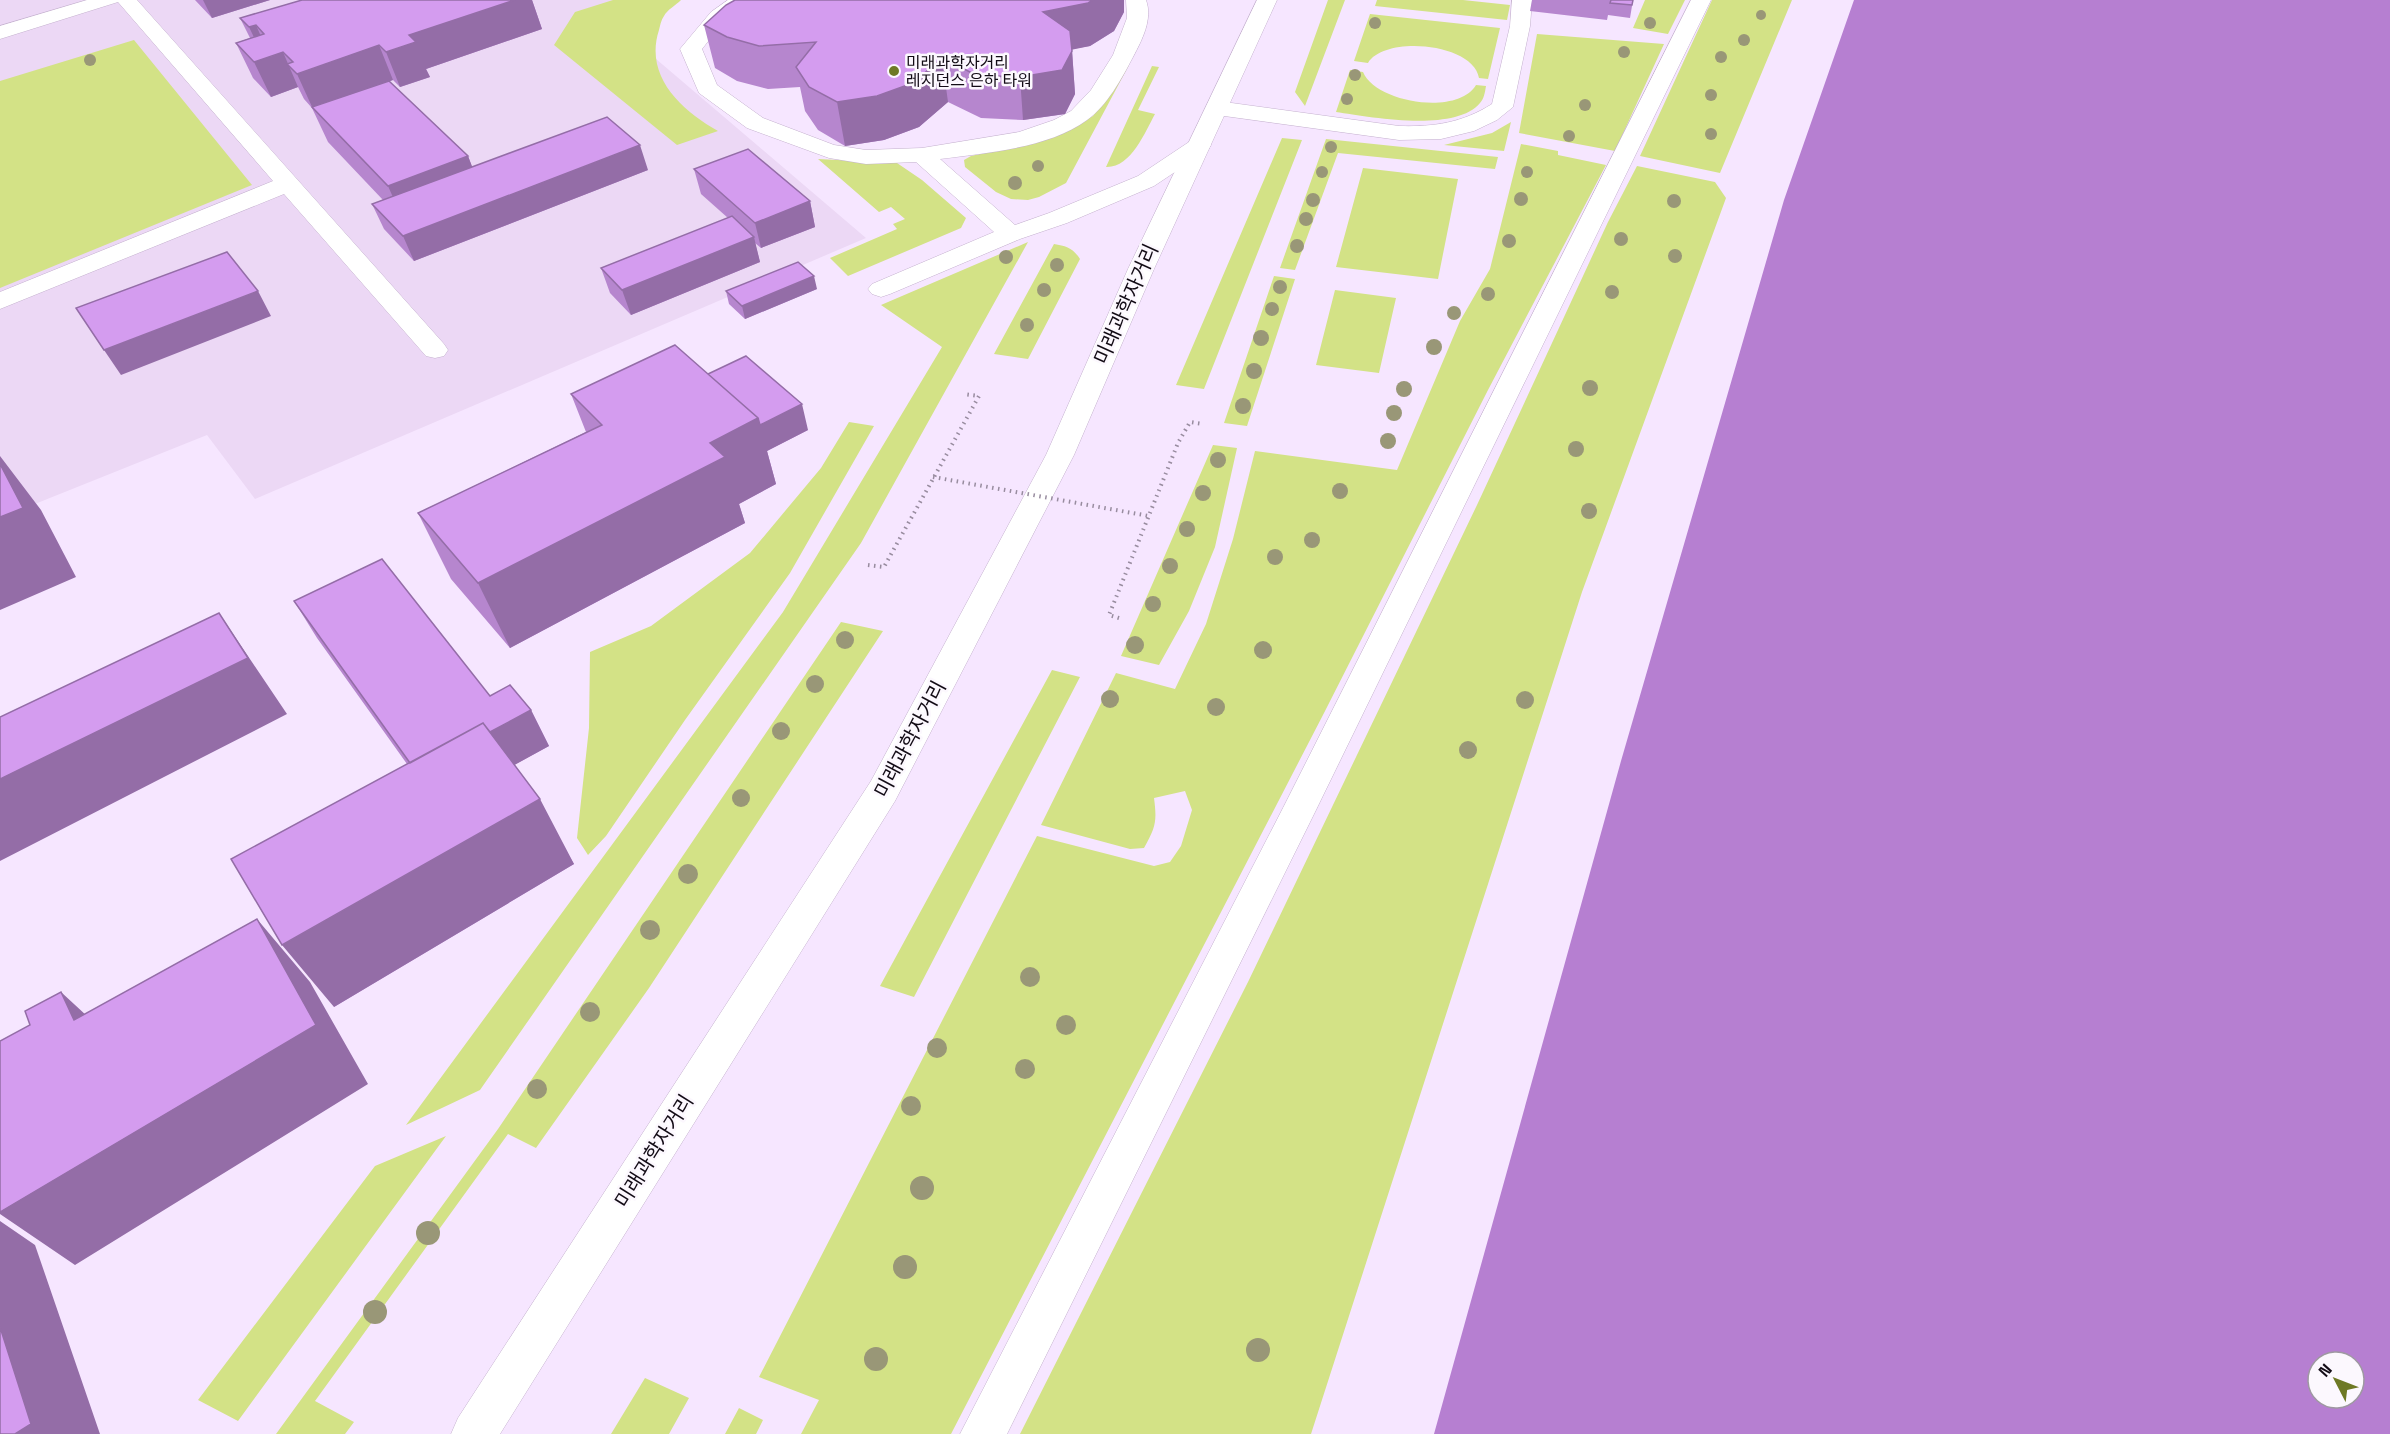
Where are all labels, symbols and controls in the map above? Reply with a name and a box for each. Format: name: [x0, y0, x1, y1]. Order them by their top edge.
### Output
place label: 미래과학자거리 레지던스 은하 타워: [906, 52, 1032, 91]
marker: 미래과학자거리 레지던스 은하 타워: [887, 64, 901, 78]
street label: 미래과학자거리: [1088, 240, 1164, 368]
street label: 미래과학자거리: [868, 676, 952, 802]
street label: 미래과학자거리: [609, 1089, 699, 1213]
north arrow: [2306, 1350, 2366, 1410]
text: N: [2314, 1359, 2337, 1381]

